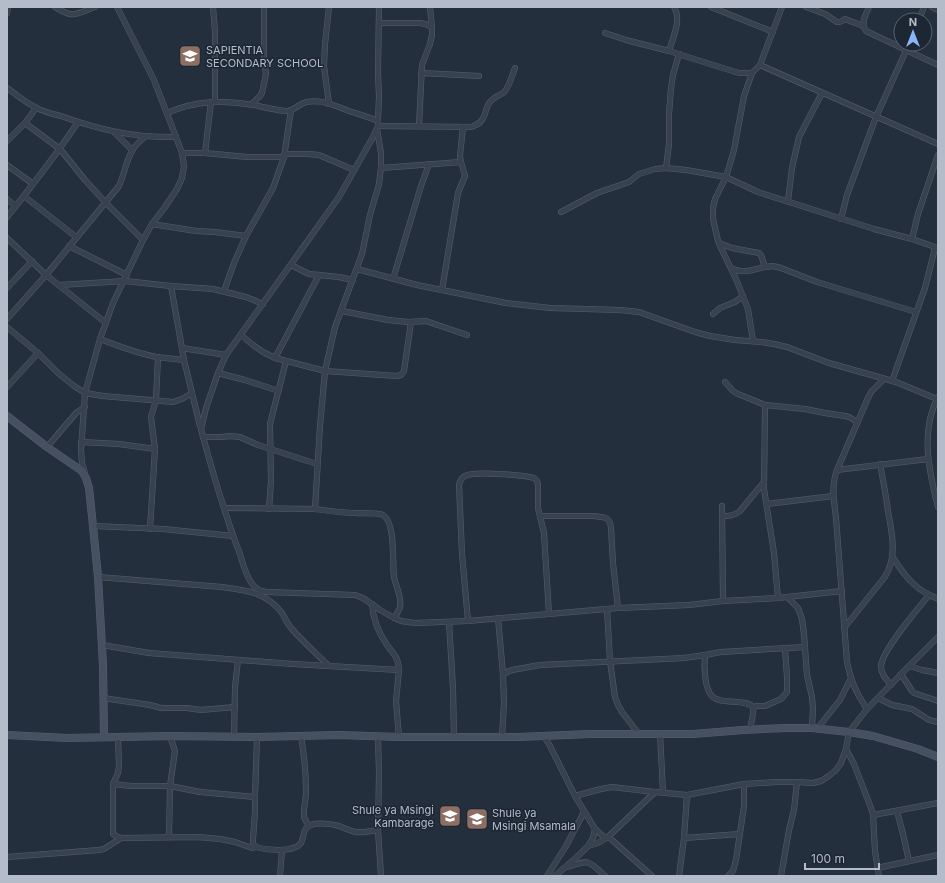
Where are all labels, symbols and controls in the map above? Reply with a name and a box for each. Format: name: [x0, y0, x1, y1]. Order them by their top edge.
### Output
north arrow: [893, 12, 933, 52]
text: N: [909, 15, 917, 29]
school or university icon: SAPIENTIA SECONDARY SCHOOL: [177, 43, 203, 69]
place label: SAPIENTIA SECONDARY SCHOOL: [206, 43, 323, 70]
place label: Shule ya Msingi Kambarage: [352, 803, 434, 830]
school or university icon: Shule ya Msingi Kambarage: [437, 803, 463, 829]
school or university icon: Shule ya Msingi Msamala: [464, 806, 490, 832]
place label: Shule ya Msingi Msamala: [492, 806, 576, 833]
scale bar: [805, 845, 879, 871]
text: 100 m: [811, 851, 845, 866]

